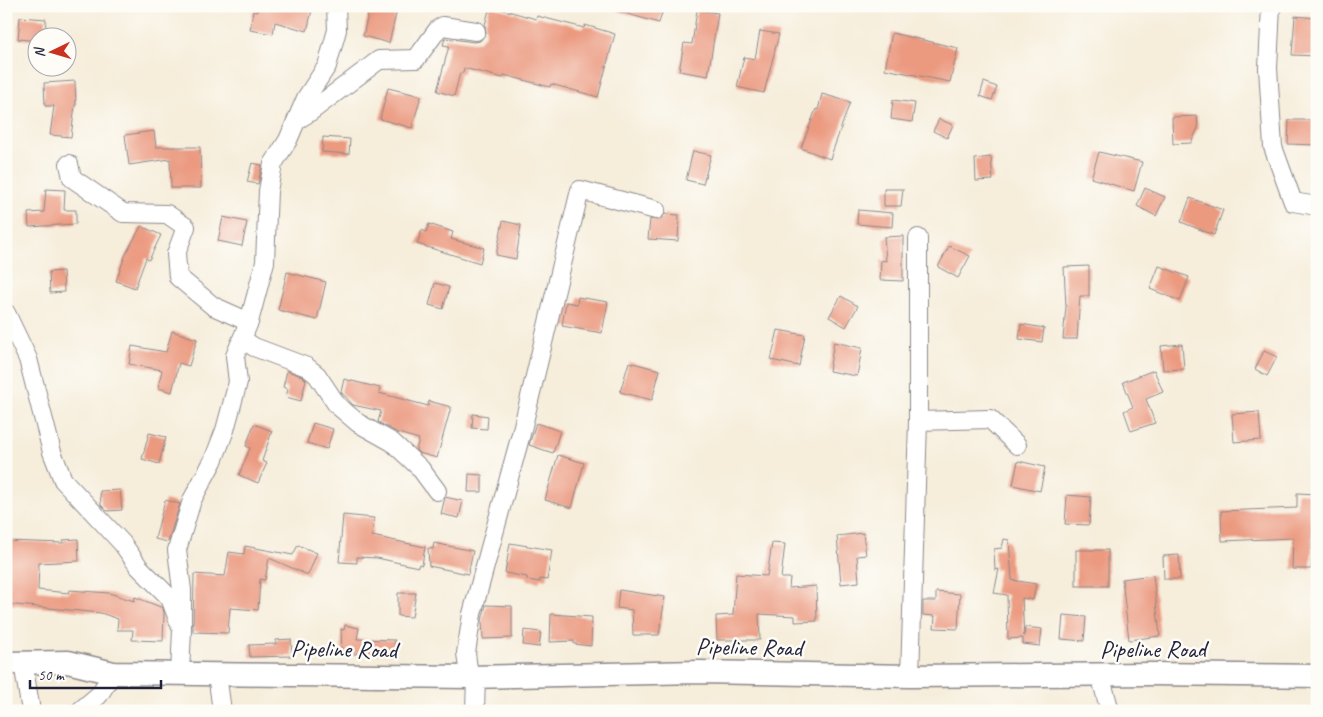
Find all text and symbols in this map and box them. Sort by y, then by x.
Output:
north arrow [28,28,78,78]
text: N [30,46,48,58]
street label: Pipeline Road [696,631,806,663]
street label: Pipeline Road [291,633,401,665]
street label: Pipeline Road [1100,634,1210,664]
scale bar [30,657,161,689]
text: 50 m [38,666,65,685]

